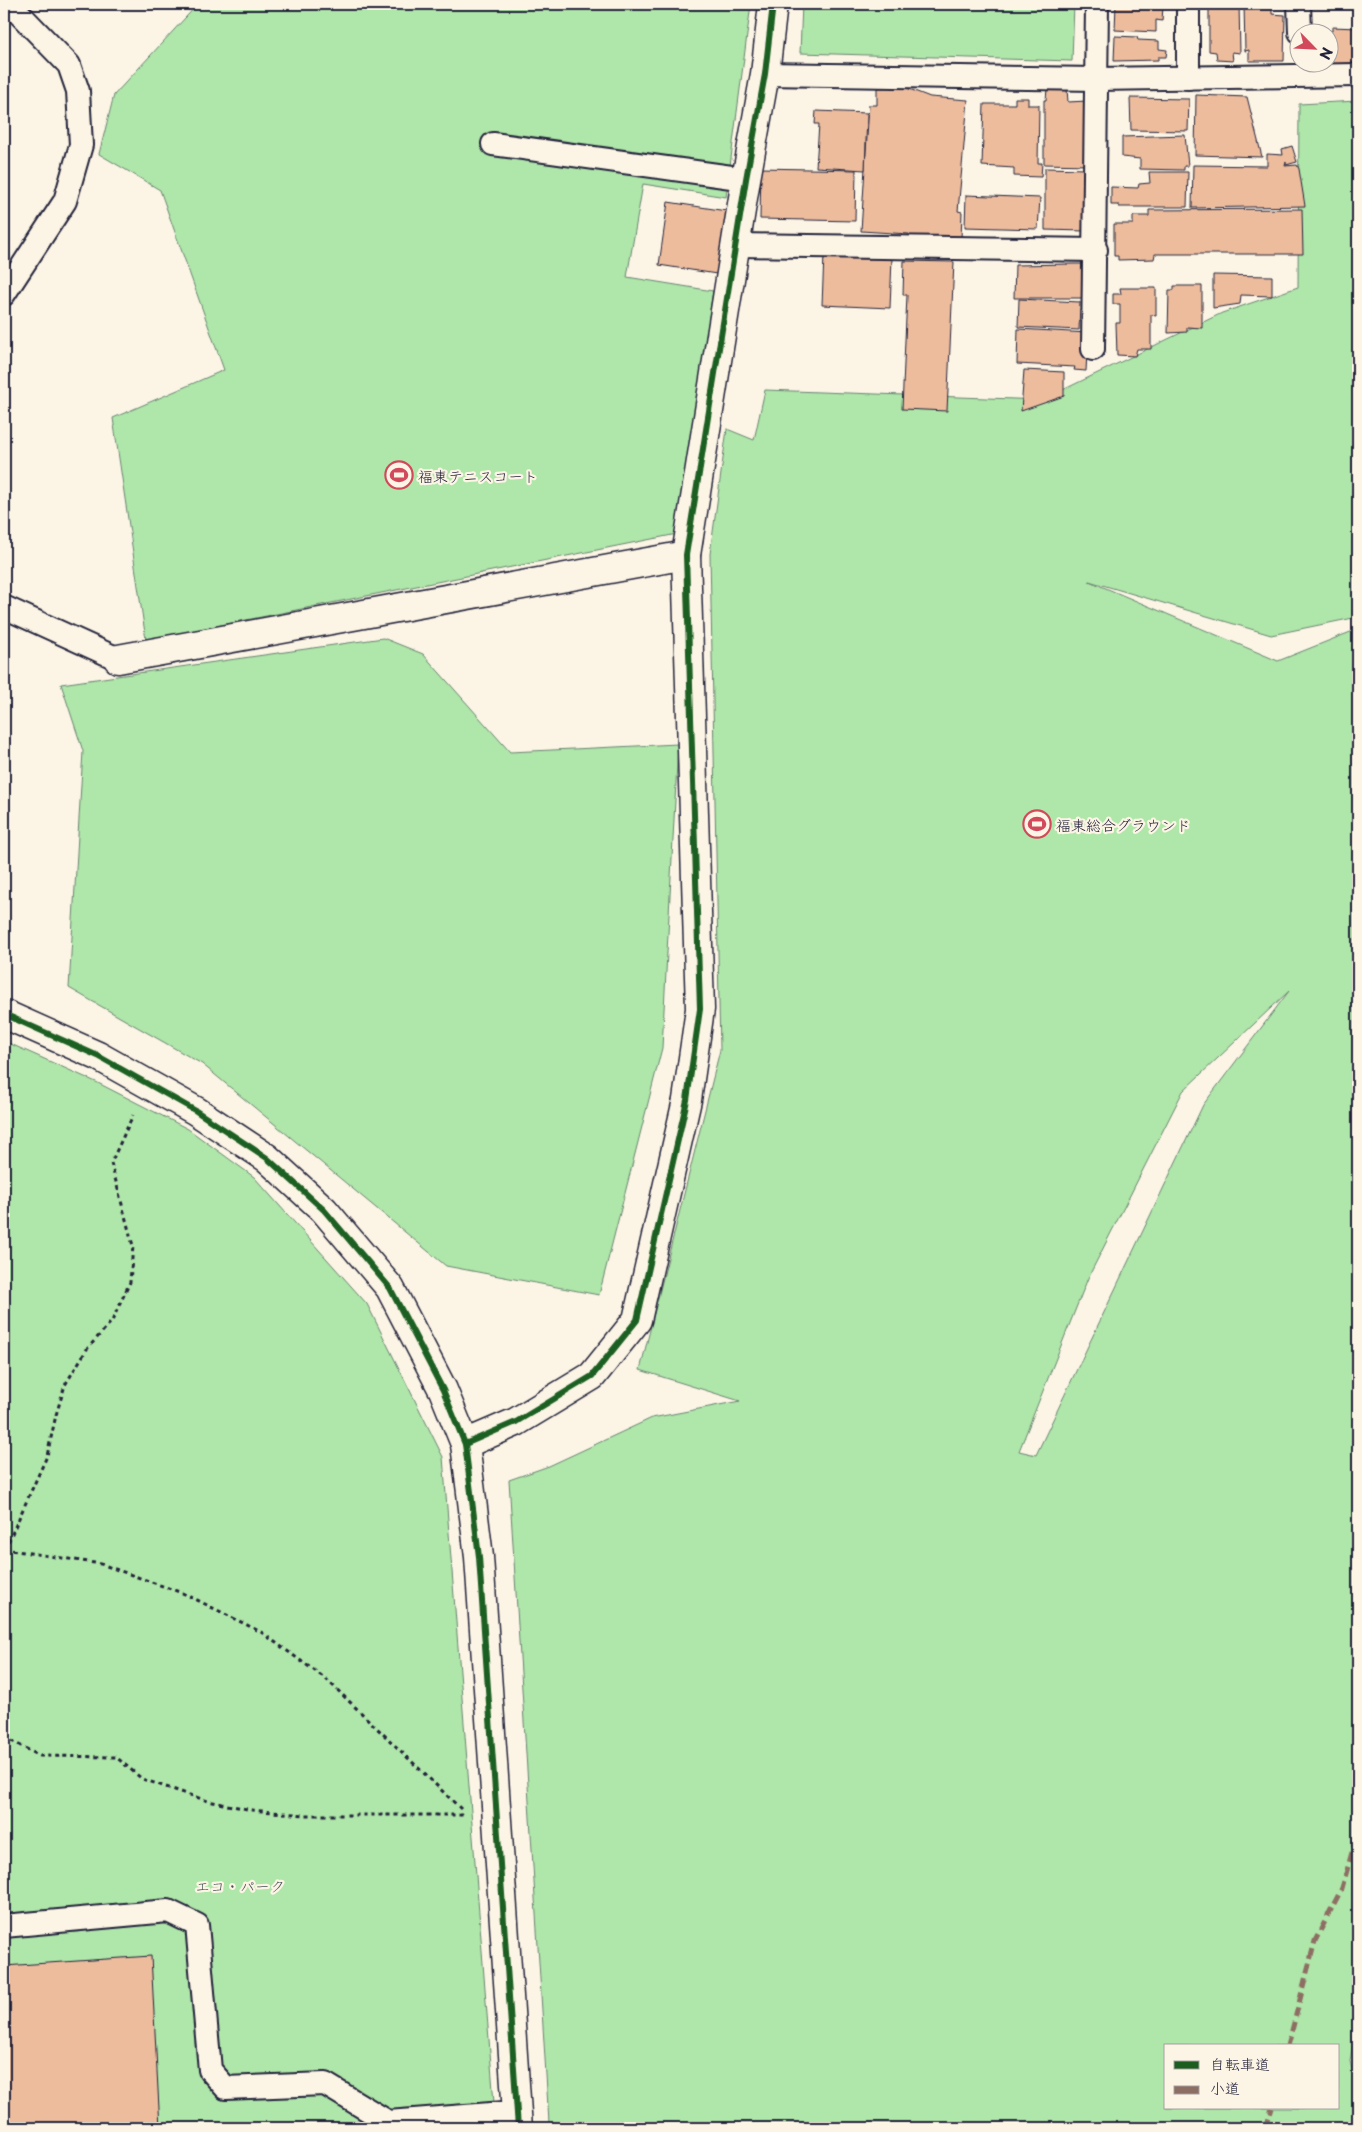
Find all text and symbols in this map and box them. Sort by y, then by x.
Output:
north arrow [1290,22,1340,72]
text: N [1314,44,1338,63]
sports icon: 福東テニスコート [384,460,414,490]
place label: 福東テニスコート [418,464,538,487]
sports icon: 福東総合グラウンド [1022,809,1052,839]
place label: 福東総合グラウンド [1056,813,1191,836]
park label: エコ・パーク [195,1874,285,1897]
legend [1164,2044,1340,2110]
text: 自転車道 [1210,2052,1270,2075]
text: 小道 [1210,2076,1240,2099]

